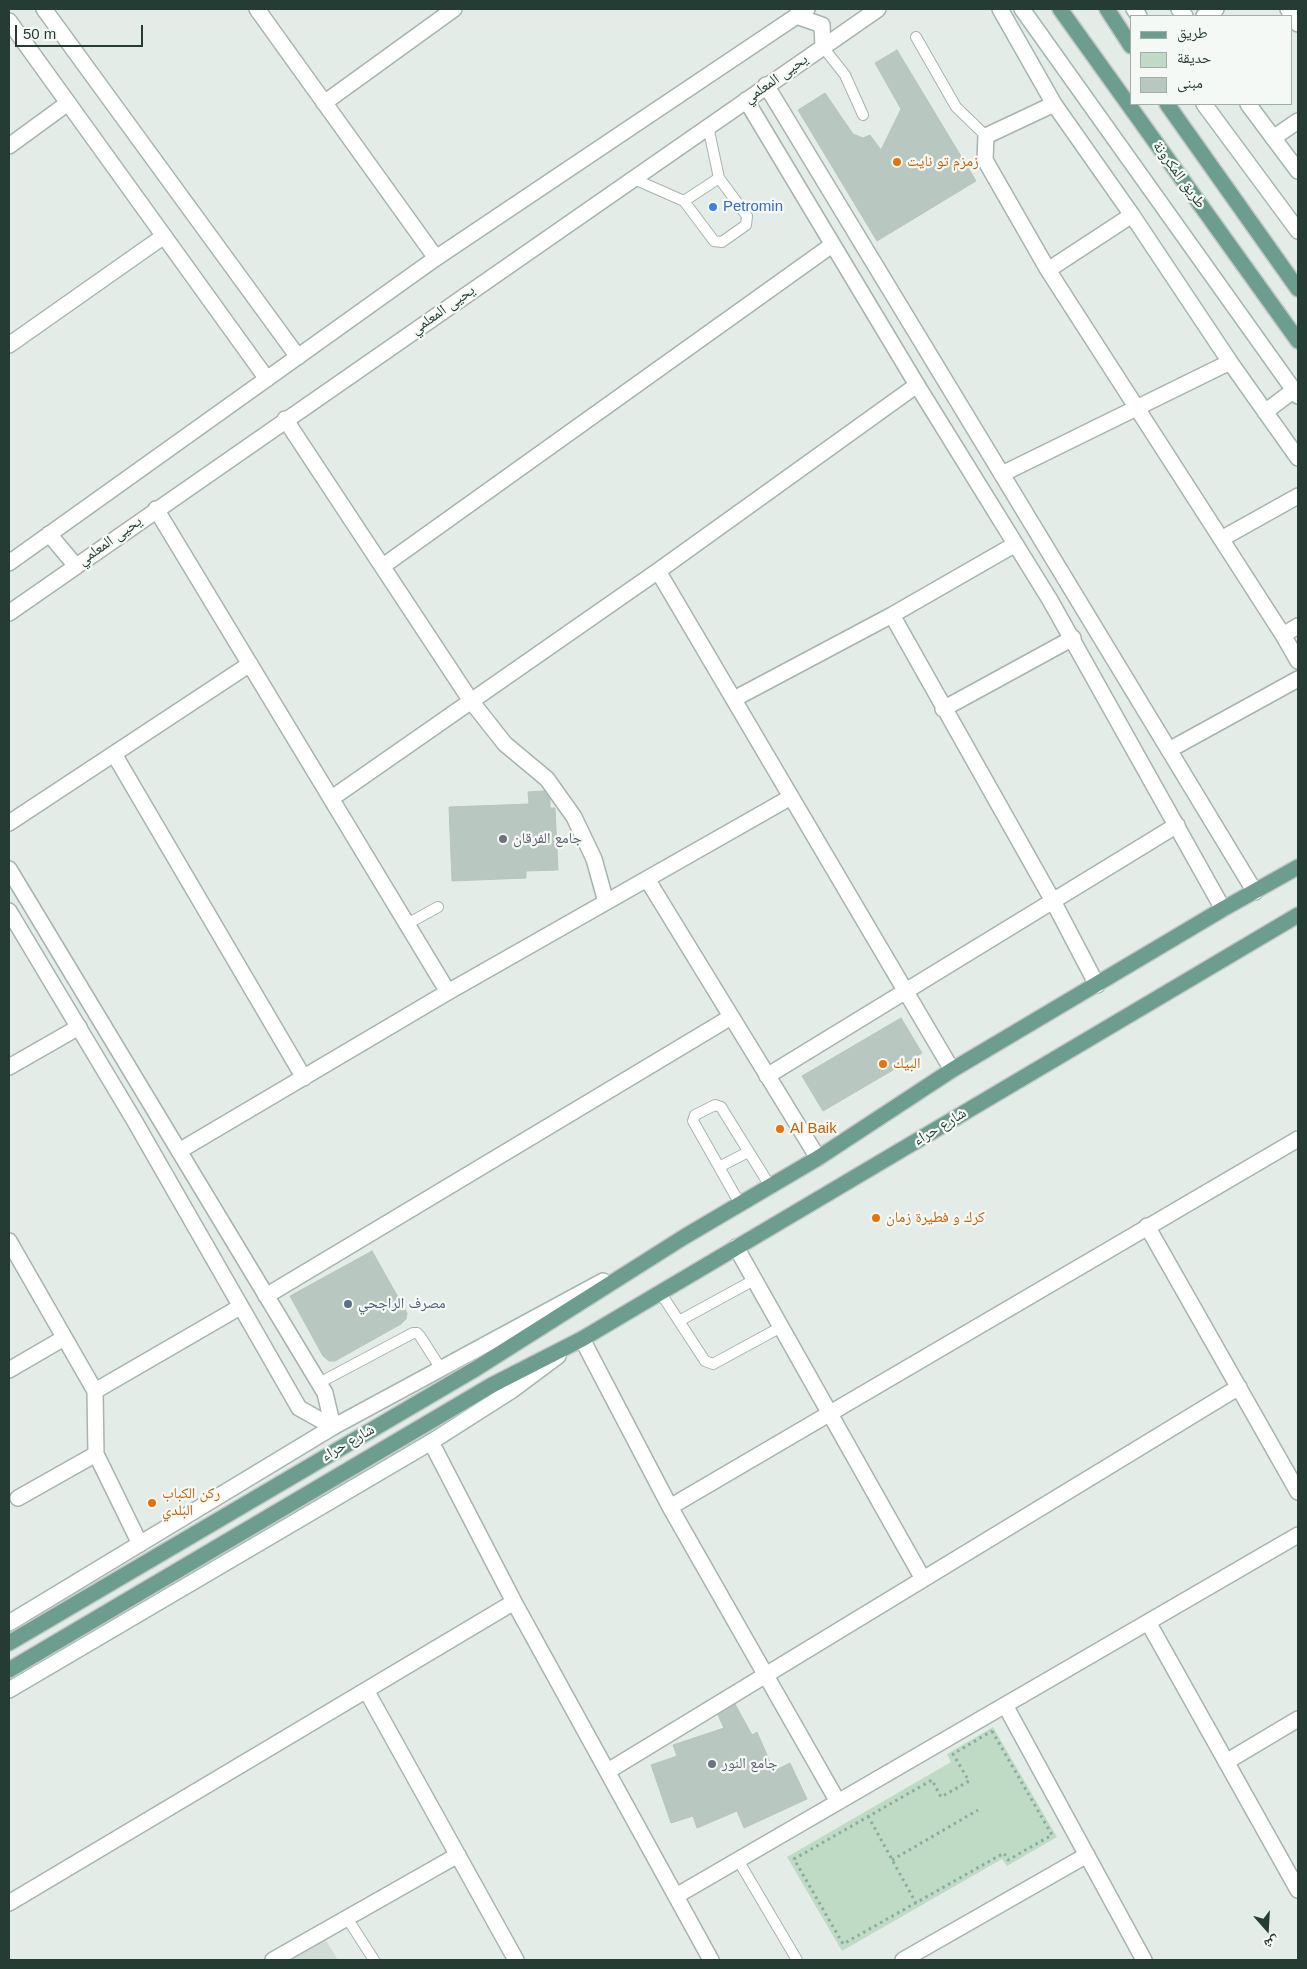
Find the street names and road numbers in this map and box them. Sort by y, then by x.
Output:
street label: يحيى المعلمي [740,50,812,108]
street label: طريق المكرونة [1149,138,1209,212]
street label: يحيى المعلمي [407,281,479,339]
street label: يحيى المعلمي [74,512,146,570]
street label: شارع حراء [910,1104,970,1150]
street label: شارع حراء [318,1421,378,1465]

